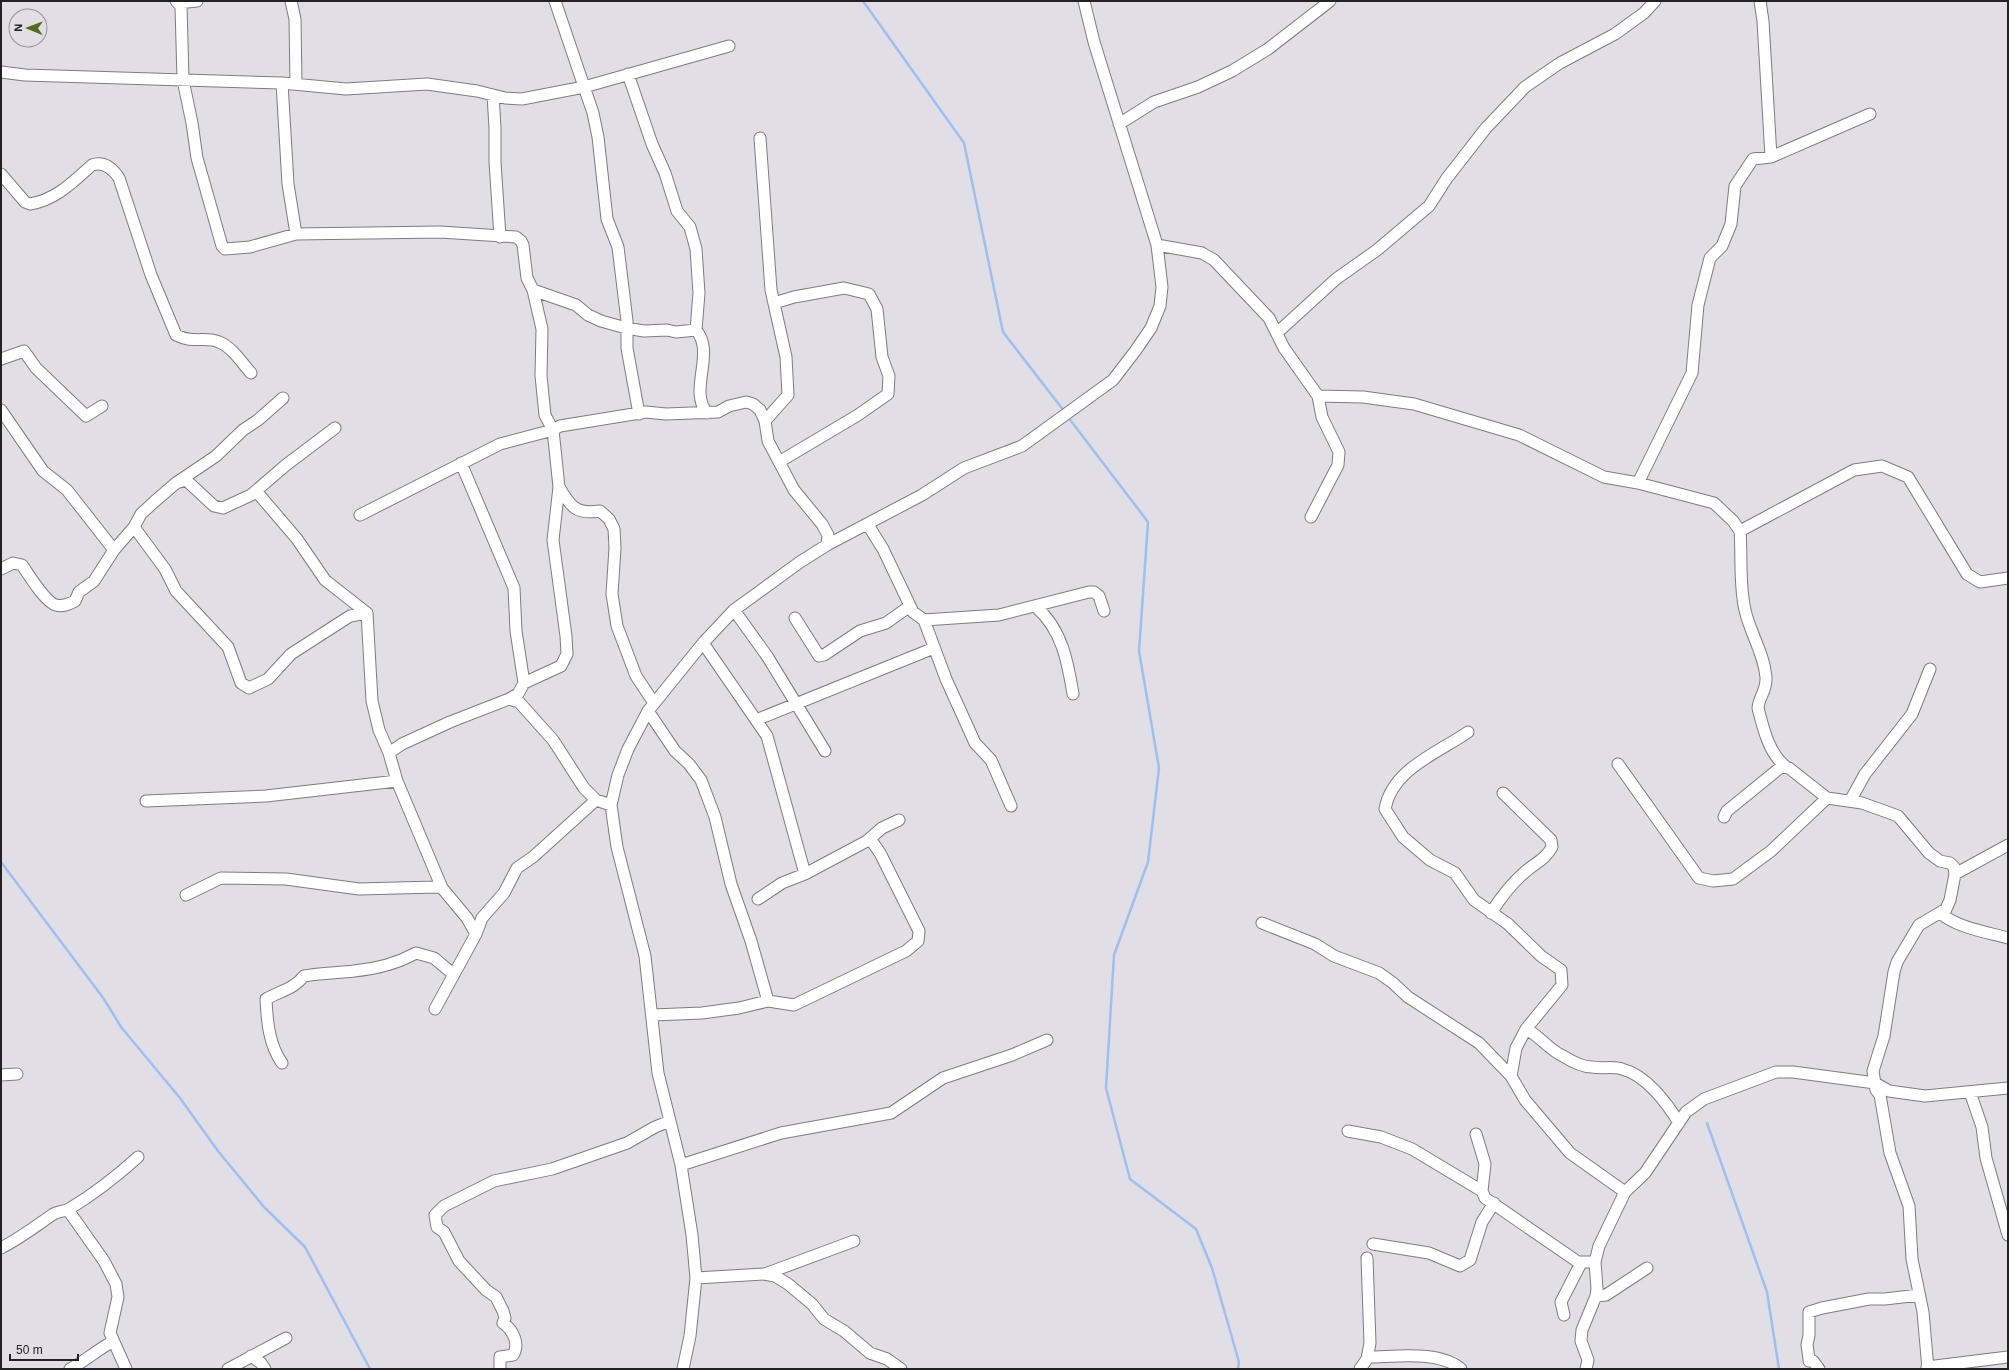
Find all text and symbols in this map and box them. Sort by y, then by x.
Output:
north arrow [8,8,48,48]
text: N [12,24,24,32]
scale bar [10,1336,78,1362]
text: 50 m [16,1343,43,1357]

